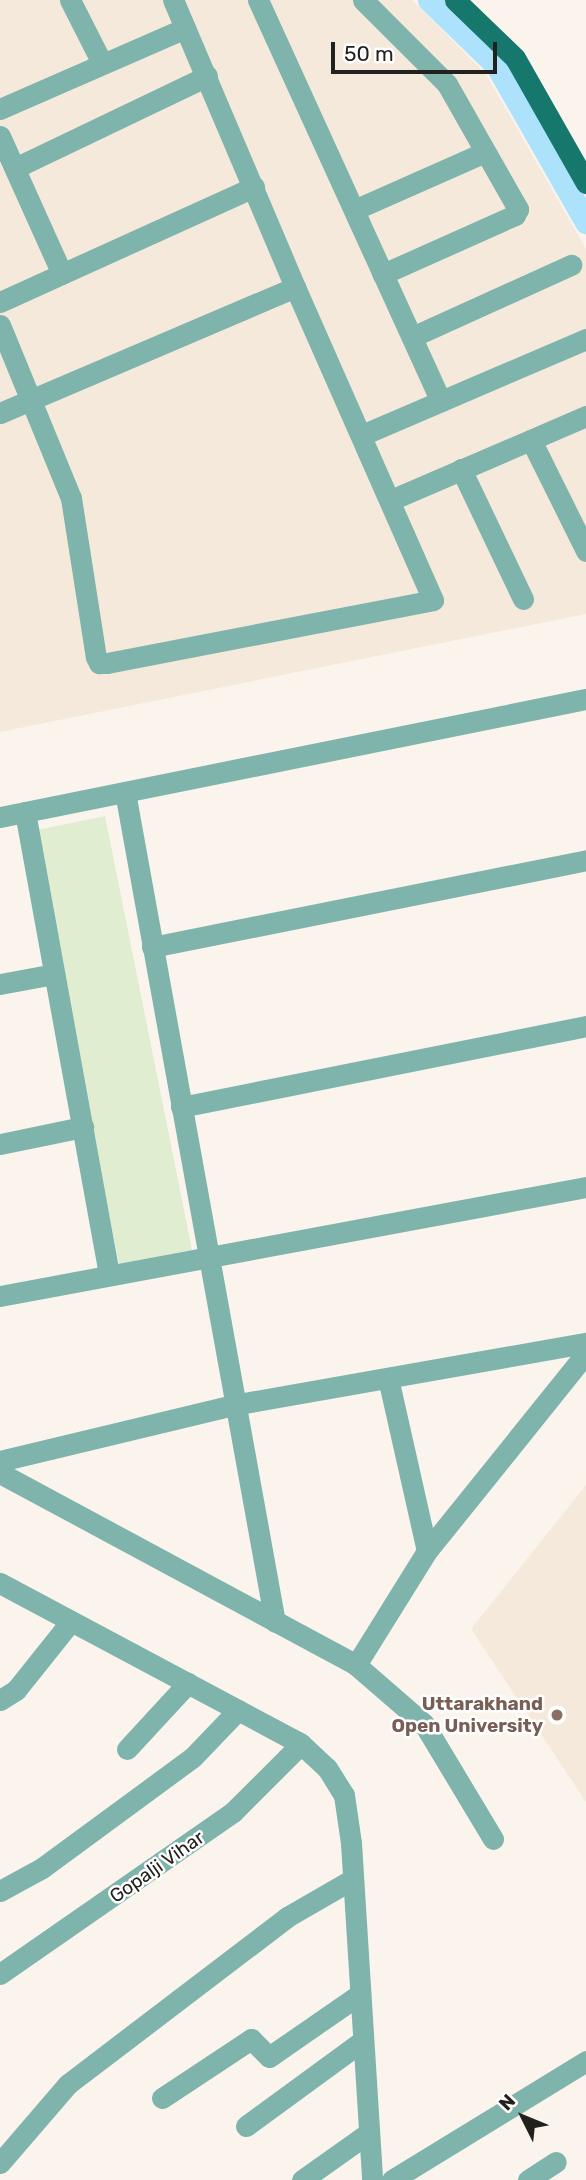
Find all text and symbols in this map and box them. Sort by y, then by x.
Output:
scale bar [334,28,500,72]
text: 50 m [344,41,394,66]
place label: Uttarakhand Open University [392,1693,543,1737]
marker: Uttarakhand Open University [549,1707,565,1723]
street label: Gopalji Vihar [105,1826,209,1908]
north arrow [488,2082,558,2152]
text: N [494,2090,520,2115]

